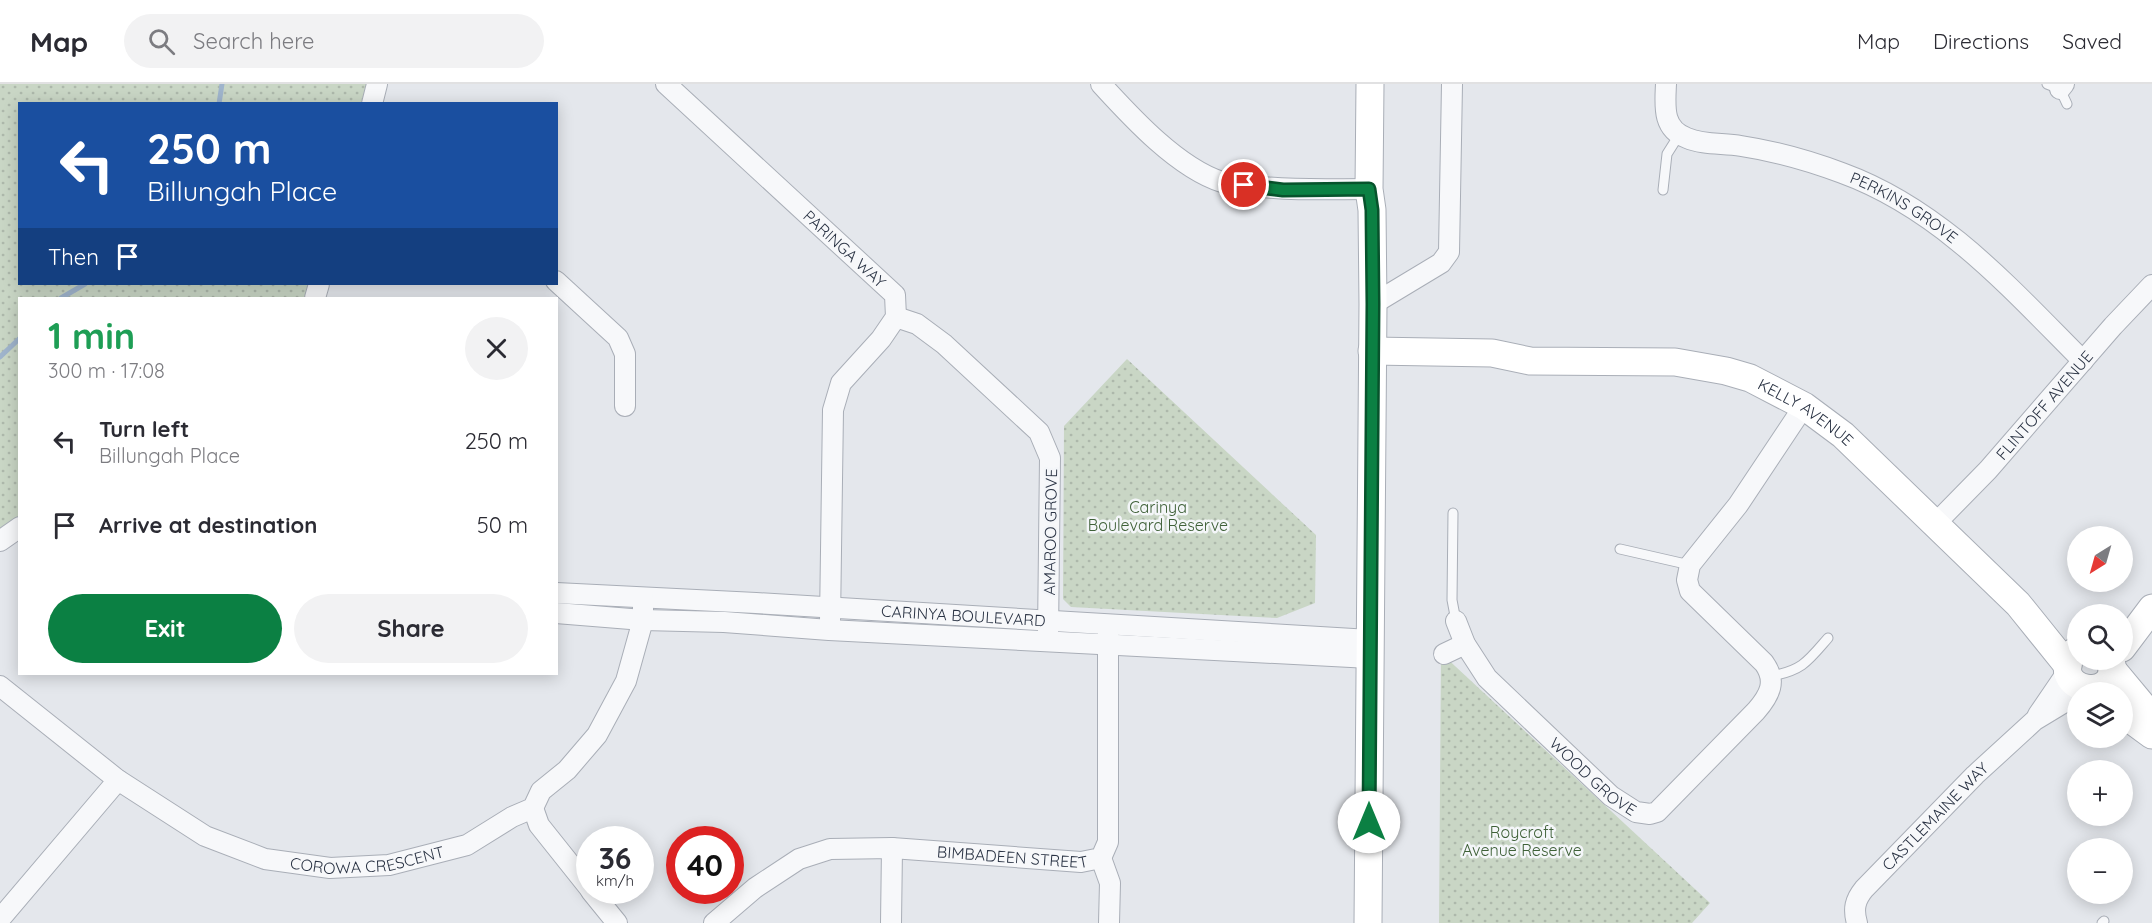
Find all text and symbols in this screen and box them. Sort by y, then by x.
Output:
search box [124,14,544,68]
text: Map [30,24,88,59]
icon: search [145,25,178,58]
text: Search here [193,27,315,55]
text: Map [1857,28,1900,54]
text: Directions [1933,28,2029,54]
text: Saved [2062,28,2122,54]
text: 250 m [147,122,271,175]
icon: left [48,126,126,204]
pin [1218,159,1269,210]
street label: PERKINS GROVE [1847,167,1962,247]
icon: arrive [1227,168,1260,201]
text: Billungah Place [147,174,337,208]
street label: PARINGA WAY [799,206,890,292]
icon: arrive [111,240,144,273]
text: Then [48,243,99,271]
text: 1 min [48,313,135,358]
button: close [465,317,528,380]
street label: FLINTOFF AVENUE [1991,347,2097,464]
text: 300 m · 17:08 [48,358,165,383]
street label: KELLY AVENUE [1755,374,1858,450]
text: Turn left [99,415,189,443]
icon: left [48,425,81,458]
text: 250 m [465,427,528,455]
text: Billungah Place [99,443,240,468]
street label: AMAROO GROVE [1039,468,1061,596]
park label: Carinya Boulevard Reserve [1088,497,1228,535]
icon: arrive [48,509,81,542]
text: Arrive at destination [99,511,317,539]
text: 50 m [477,511,528,539]
north arrow [2067,526,2133,592]
map controls [2067,526,2133,904]
button: Exit [48,594,282,663]
button: Share [294,594,528,663]
street label: CARINYA BOULEVARD [881,601,1046,630]
button: search [2067,604,2133,670]
button: layers [2067,682,2133,748]
street label: WOOD GROVE [1545,733,1640,820]
street label: CASTLEMAINE WAY [1878,758,1992,875]
button: + [2067,760,2133,826]
position arrow [1337,790,1401,854]
park label: Roycroft Avenue Reserve [1462,822,1582,860]
speed limit sign: 40 [666,826,744,904]
button: − [2067,838,2133,904]
text: 36 [599,839,631,877]
street label: COROWA CRESCENT [289,841,446,879]
street label: BIMBADEEN STREET [936,841,1090,872]
text: km/h [596,871,634,890]

